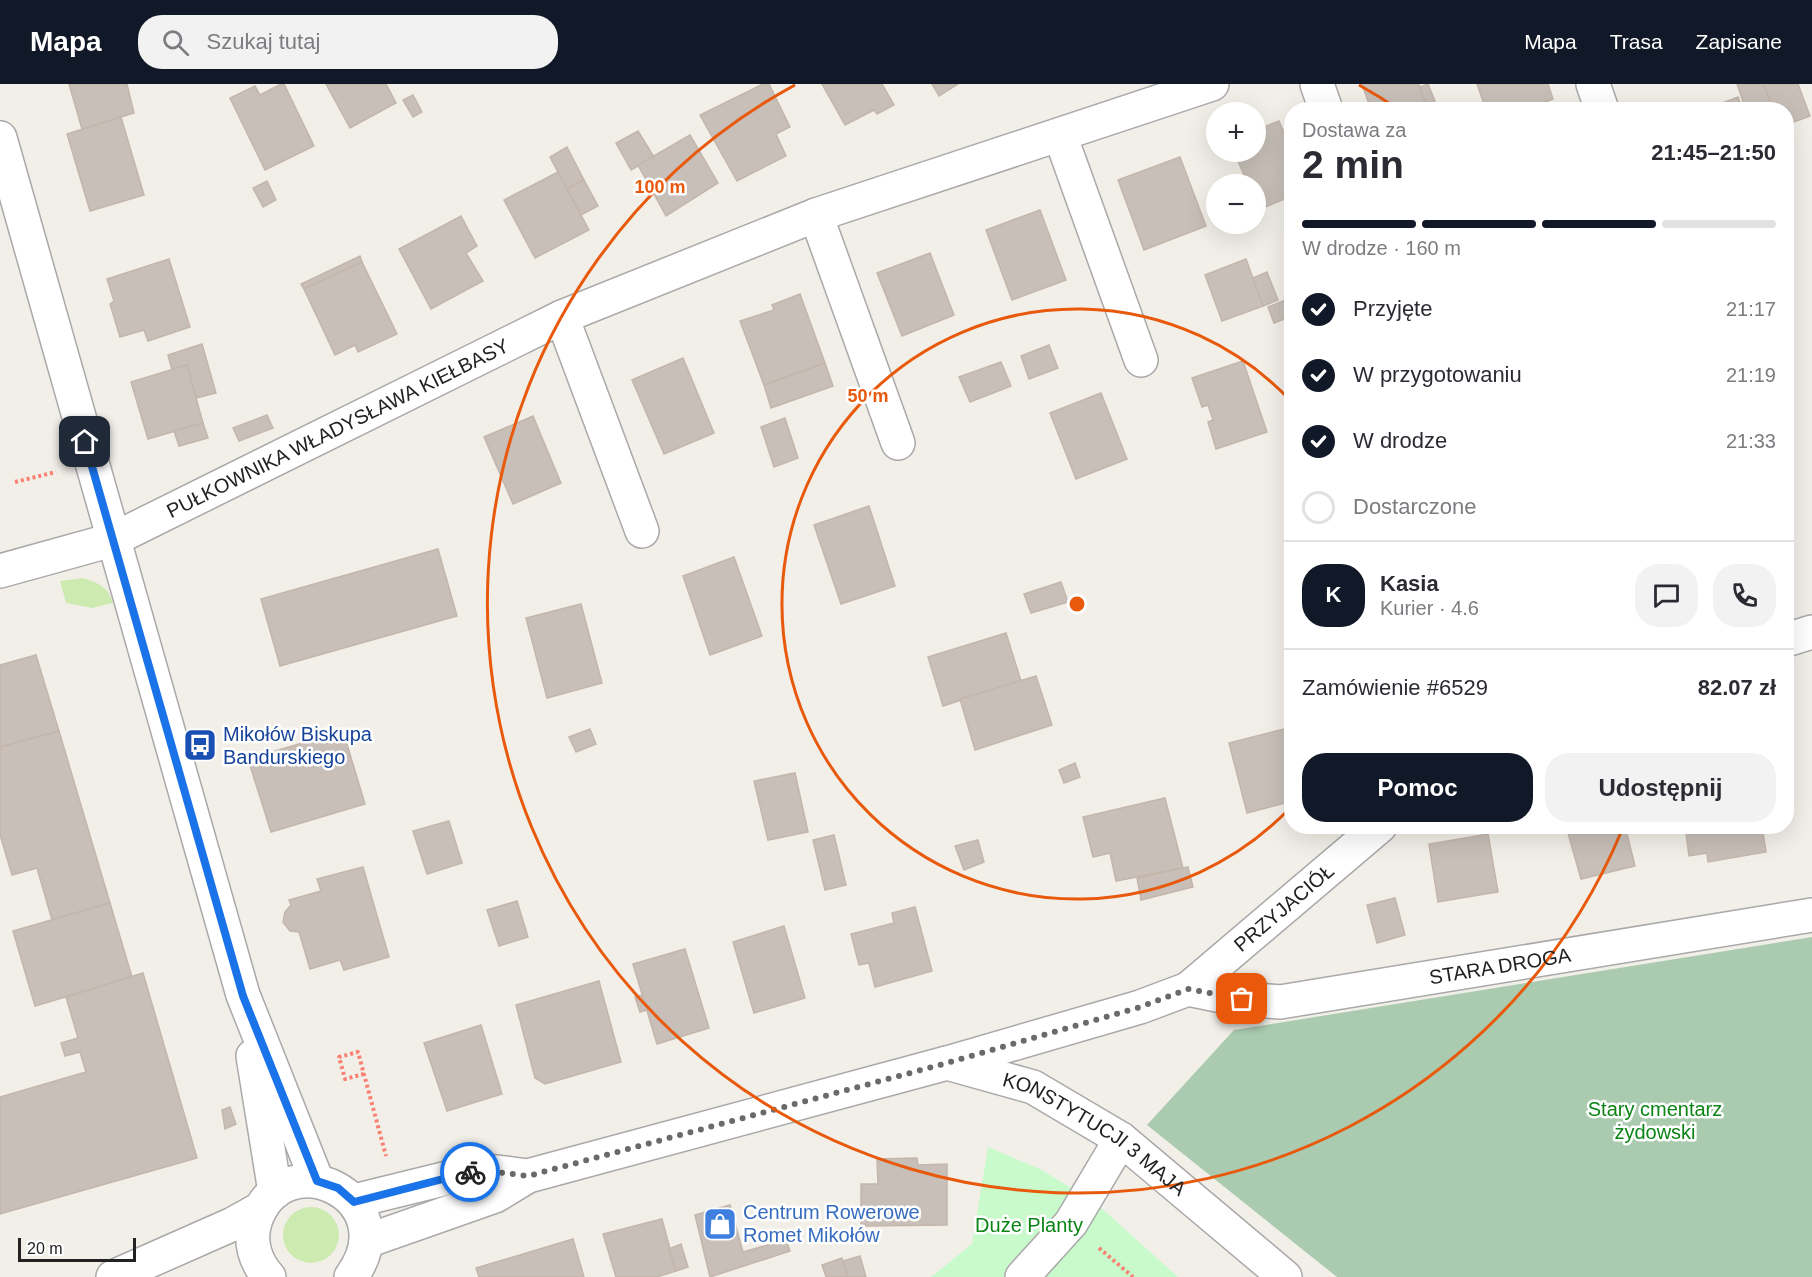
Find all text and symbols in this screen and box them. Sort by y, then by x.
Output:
search box [138,15,558,69]
text: Mapa [30,26,102,57]
icon: search [159,26,192,59]
text: Szukaj tutaj [207,29,320,54]
text: Mapa [1524,30,1577,53]
text: Trasa [1610,30,1663,53]
text: Zapisane [1696,30,1782,53]
map controls [1206,102,1266,234]
button: + [1206,102,1266,162]
text: Dostawa za [1302,119,1407,141]
text: 21:45–21:50 [1651,140,1776,165]
text: 2 min [1302,143,1404,186]
button: − [1206,174,1266,234]
text: 100 m [634,177,686,197]
text: W drodze · 160 m [1302,237,1461,259]
icon: check [1302,293,1335,326]
text: Przyjęte [1353,296,1432,321]
text: 21:17 [1726,298,1776,320]
street label: PUŁKOWNIKA WŁADYSŁAWA KIEŁBASY [163,334,512,522]
icon: check [1302,359,1335,392]
text: W przygotowaniu [1353,362,1522,387]
text: 21:19 [1726,364,1776,386]
text: 50 m [847,386,889,406]
pin [59,416,110,467]
icon: home [68,425,101,458]
icon: check [1302,425,1335,458]
text: W drodze [1353,428,1447,453]
text: 21:33 [1726,430,1776,452]
text: Dostarczone [1353,494,1477,519]
button: chat [1635,564,1698,627]
button: phone [1713,564,1776,627]
text: Kasia [1380,571,1439,596]
text: K [1326,582,1341,607]
centre of rings [1067,594,1087,614]
text: Kurier · 4.6 [1380,597,1479,619]
text: Zamówienie #6529 [1302,675,1488,700]
text: 82.07 zł [1698,675,1776,700]
place label: Mikołów Biskupa Bandurskiego [223,723,373,768]
bus stop icon: Mikołów Biskupa Bandurskiego [182,727,218,763]
button: Pomoc [1302,753,1533,822]
button: Udostępnij [1545,753,1776,822]
street label: PRZYJACIÓŁ [1230,859,1338,956]
street label: STARA DROGA [1428,944,1573,988]
pin [1216,973,1267,1024]
icon: bag [1225,982,1258,1015]
street label: KONSTYTUCJI 3 MAJA [1000,1068,1191,1200]
park label: Stary cmentarz żydowski [1588,1098,1722,1143]
courier [440,1142,500,1202]
icon: bike [454,1156,487,1189]
place label: Centrum Rowerowe Romet Mikołów [743,1201,920,1246]
shop icon: Centrum Rowerowe Romet Mikołów [702,1206,738,1242]
park label: Duże Planty [975,1214,1083,1236]
scale bar [18,1235,136,1262]
text: 20 m [27,1240,63,1257]

